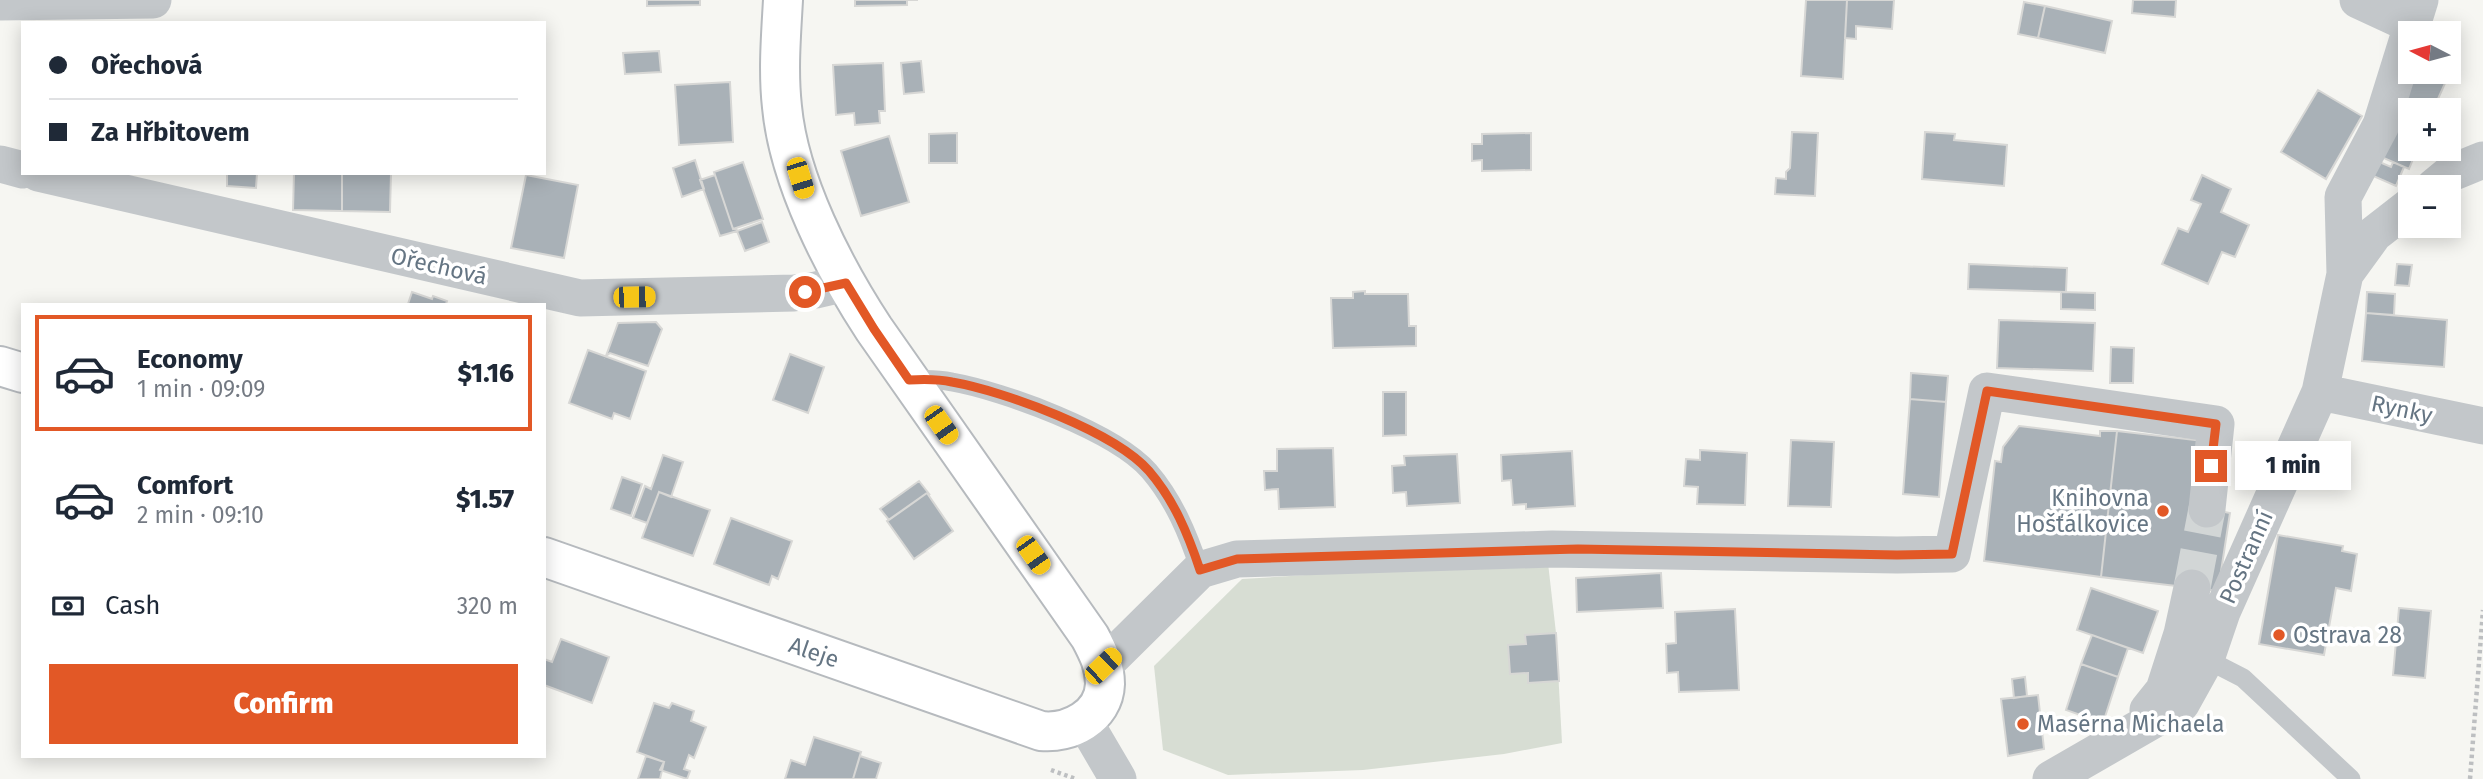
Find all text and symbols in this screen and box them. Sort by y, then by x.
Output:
north arrow [2398,21,2460,84]
map controls [2398,21,2461,238]
text: Ořechová [91,50,202,81]
button: + [2398,98,2461,161]
text: Za Hřbitovem [91,117,250,148]
car [784,155,817,201]
button: − [2398,175,2461,238]
street label: Ořechová [388,241,490,291]
route start [789,276,821,308]
car [613,286,656,308]
icon: car [53,342,116,405]
text: Economy [137,344,243,375]
text: $1.16 [457,358,514,389]
text: 1 min · 09:09 [137,375,265,403]
street label: Rynky [2369,389,2436,429]
car [921,402,962,448]
callout: 1 min [2236,442,2351,490]
route end [2195,450,2227,482]
text: 1 min [2265,451,2321,479]
icon: car [53,468,116,531]
text: Comfort [137,470,233,501]
text: $1.57 [456,484,514,515]
place label: Knihovna Hošťálkovice [2016,484,2149,538]
text: 2 min · 09:10 [137,501,264,529]
marker: Knihovna Hošťálkovice [2155,503,2171,519]
street label: Postranní [2213,506,2279,608]
car [1013,532,1054,578]
icon: cash [49,587,87,625]
text: Cash [105,590,161,621]
text: 320 m [457,592,518,620]
place label: Ostrava 28 [2293,621,2402,649]
marker: Ostrava 28 [2271,627,2287,643]
street label: Aleje [785,630,843,674]
car [1081,644,1126,688]
button: Confirm [49,664,518,744]
place label: Masérna Michaela [2037,710,2224,738]
marker: Masérna Michaela [2015,716,2031,732]

